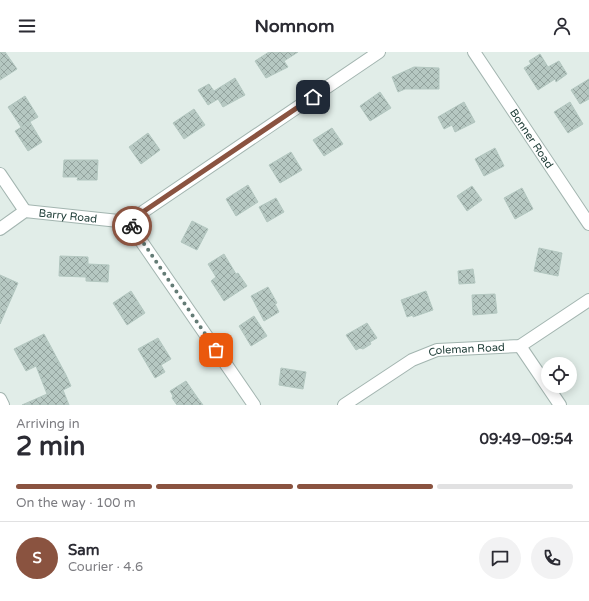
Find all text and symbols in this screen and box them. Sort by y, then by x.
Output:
icon: menu [16,15,38,37]
text: Nomnom [254,15,335,37]
icon: person [551,15,573,37]
pin [296,80,330,114]
icon: home [302,86,324,108]
street label: Bonner Road [507,106,556,171]
street label: Barry Road [38,206,98,225]
courier [112,206,152,246]
icon: bike [121,215,143,237]
pin [199,333,233,367]
icon: bag [205,339,227,361]
street label: Coleman Road [426,340,505,359]
map controls [541,357,577,393]
button: locate [541,357,577,393]
text: Arriving in [16,416,80,432]
text: 09:49–09:54 [480,430,573,448]
text: 2 min [16,431,85,462]
text: On the way · 100 m [16,495,136,511]
button: chat [479,537,521,579]
button: phone [531,537,573,579]
text: Sam [68,541,99,559]
text: S [32,549,42,567]
text: Courier · 4.6 [68,559,143,575]

